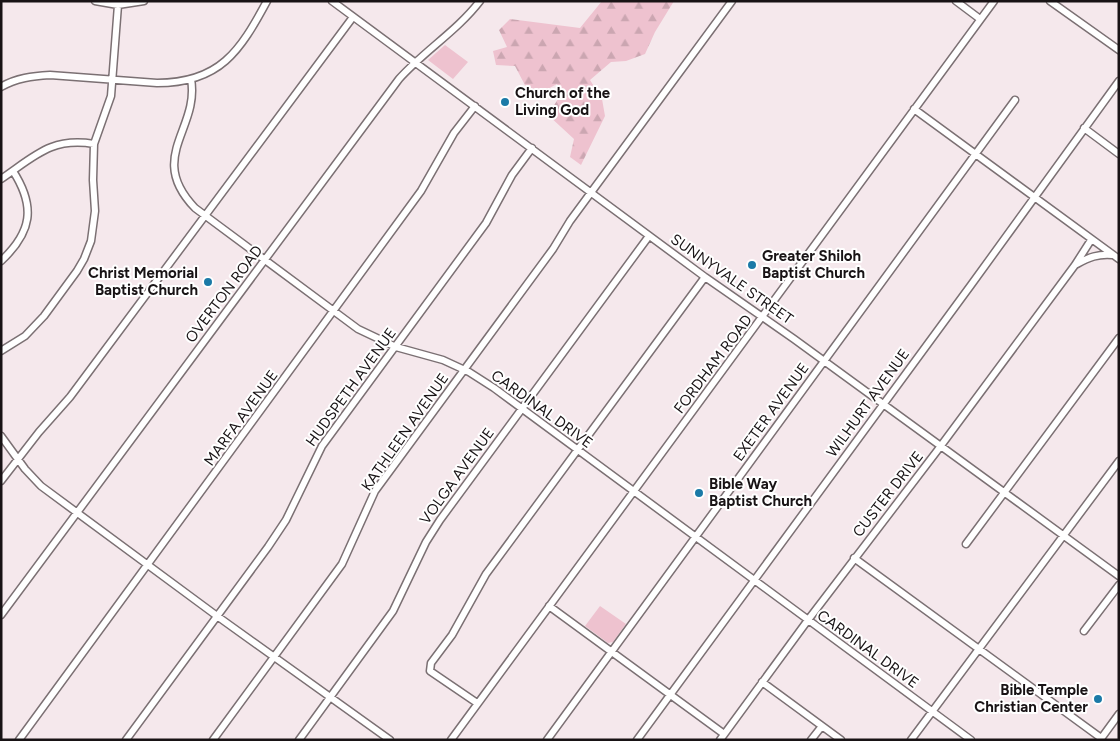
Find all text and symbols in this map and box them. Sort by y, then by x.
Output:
place label: Church of the Living God [515,84,611,119]
marker: Church of the Living God [499,96,511,108]
street label: SUNNYVALE STREET [667,230,797,328]
street label: OVERTON ROAD [182,242,266,346]
place label: Greater Shiloh Baptist Church [762,247,865,282]
marker: Greater Shiloh Baptist Church [746,259,758,271]
place label: Christ Memorial Baptist Church [88,264,198,299]
marker: Christ Memorial Baptist Church [202,276,214,288]
street label: FORDHAM ROAD [670,311,756,417]
street label: HUDSPETH AVENUE [302,324,400,450]
street label: WILHURT AVENUE [823,345,913,461]
street label: EXETER AVENUE [729,359,813,465]
street label: CARDINAL DRIVE [488,366,596,452]
street label: MARFA AVENUE [200,367,282,469]
street label: KATHLEEN AVENUE [358,370,452,494]
street label: VOLGA AVENUE [416,424,498,528]
street label: CUSTER DRIVE [849,448,927,540]
place label: Bible Way Baptist Church [709,475,812,510]
marker: Bible Way Baptist Church [693,487,705,499]
street label: CARDINAL DRIVE [814,606,922,692]
place label: Bible Temple Christian Center [974,681,1089,716]
marker: Bible Temple Christian Center [1092,693,1104,705]

